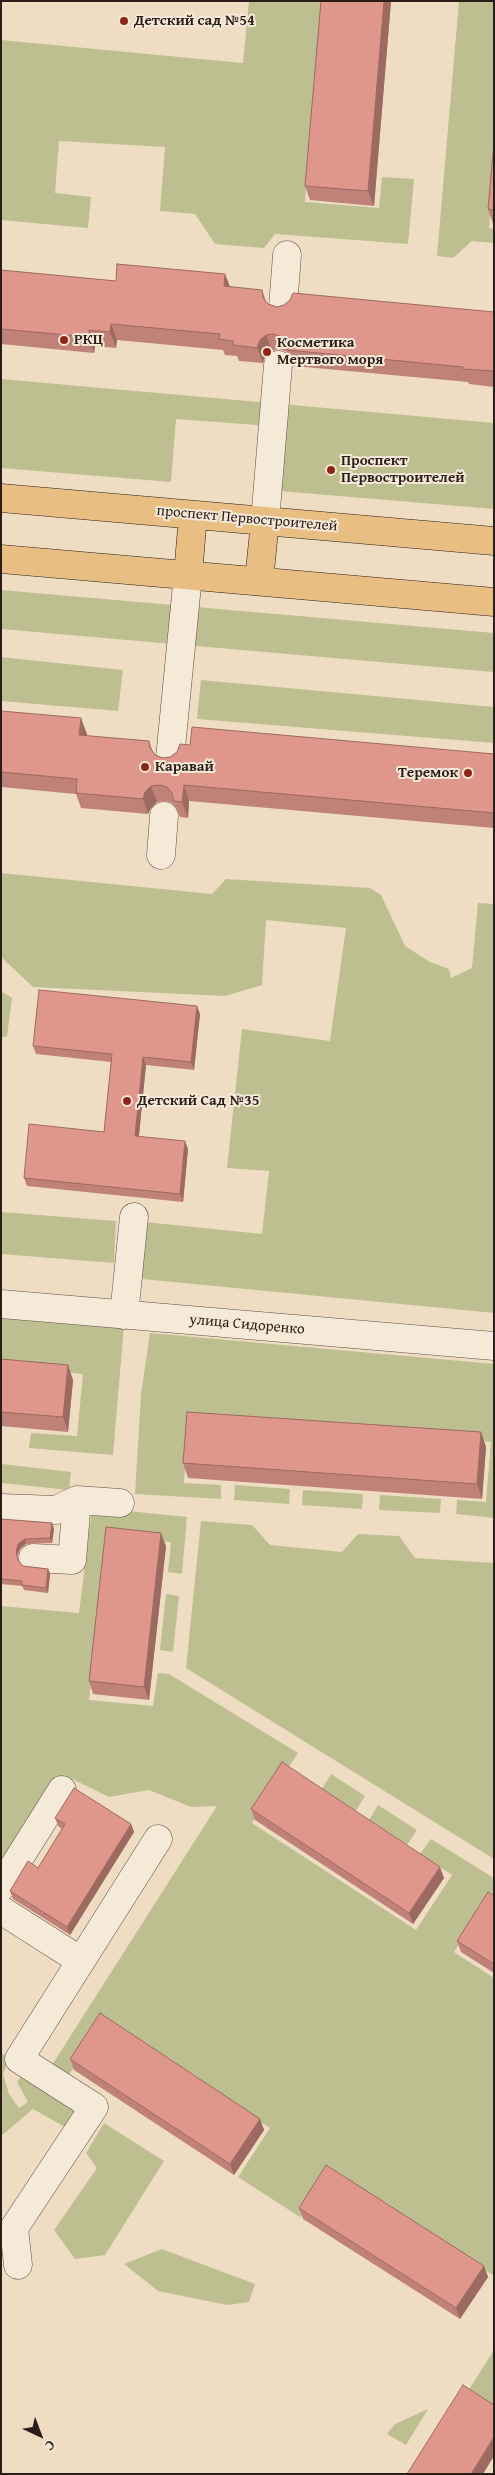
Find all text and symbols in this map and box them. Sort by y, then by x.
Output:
place label: Детский сад №54 [134,12,255,30]
marker: Детский сад №54 [118,15,130,27]
place label: РКЦ [74,331,103,349]
marker: РКЦ [58,334,70,346]
place label: Косметика Мертвого моря [277,334,383,369]
marker: Косметика Мертвого моря [261,346,273,358]
place label: Проспект Первостроителей [341,452,465,487]
marker: Проспект Первостроителей [325,464,337,476]
street label: проспект Первостроителей [156,502,338,536]
place label: Каравай [155,758,214,776]
marker: Каравай [139,761,151,773]
place label: Теремок [398,764,458,782]
marker: Теремок [462,767,474,779]
place label: Детский Сад №35 [137,1092,259,1110]
marker: Детский Сад №35 [121,1095,133,1107]
street label: улица Сидоренко [188,1311,306,1339]
north arrow [15,2410,65,2460]
text: С [41,2436,60,2456]

